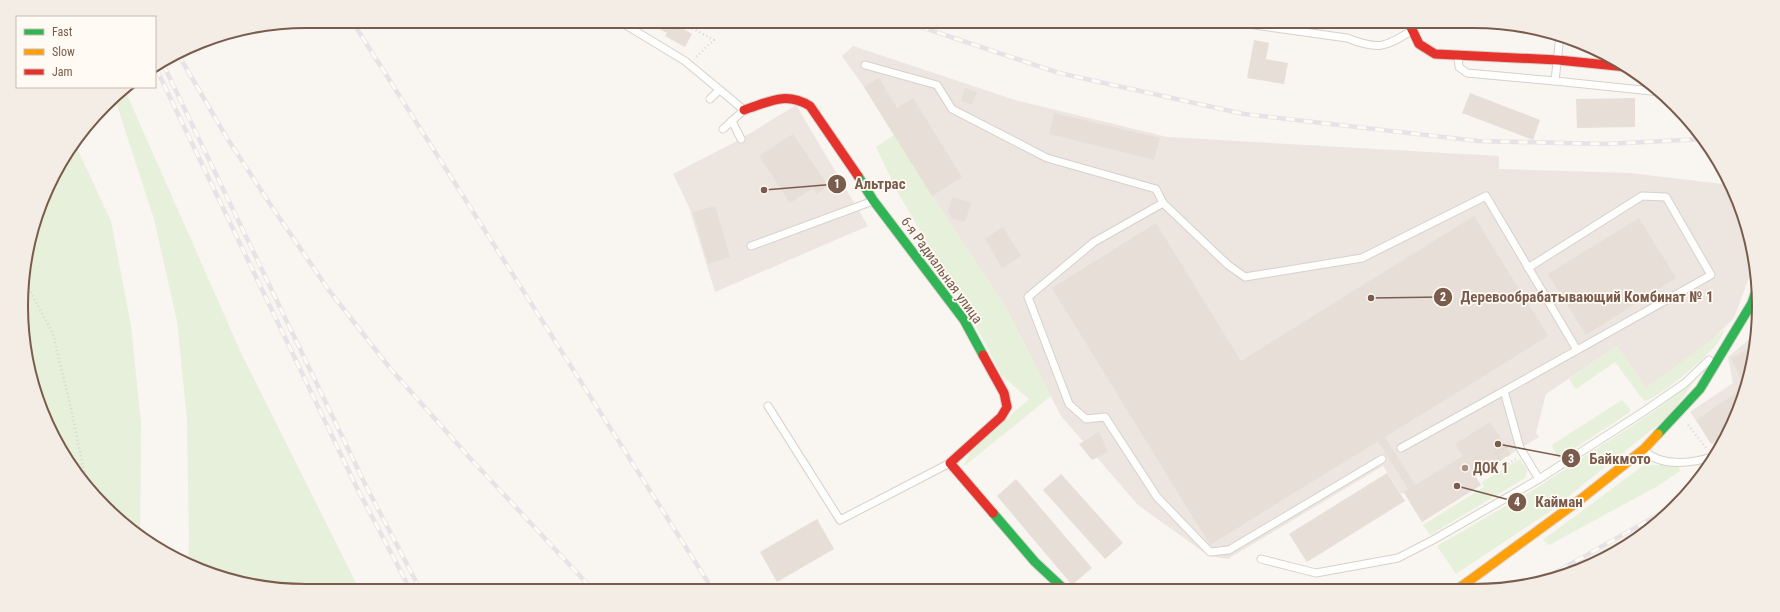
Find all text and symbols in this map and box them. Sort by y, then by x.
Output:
legend [16,16,156,88]
text: Fast [52,25,73,39]
text: Slow [52,45,75,59]
text: Jam [52,65,73,79]
callout: Альтрас [827,170,914,197]
text: Альтрас [854,175,906,193]
text: 1 [834,177,840,191]
street label: 6-я Радиальная улица [898,214,986,326]
callout: Деревообрабатывающий Комбинат № 1 [1433,284,1722,311]
text: Деревообрабатывающий Комбинат № 1 [1460,288,1714,306]
text: 2 [1440,290,1446,304]
callout: Байкмото [1561,445,1659,472]
text: Байкмото [1589,450,1651,468]
text: 3 [1568,452,1574,466]
place label: ДОК 1 [1473,460,1509,476]
marker: ДОК 1 [1460,463,1470,473]
callout: Кайман [1507,488,1591,515]
text: Кайман [1535,493,1583,511]
text: 4 [1514,495,1520,509]

